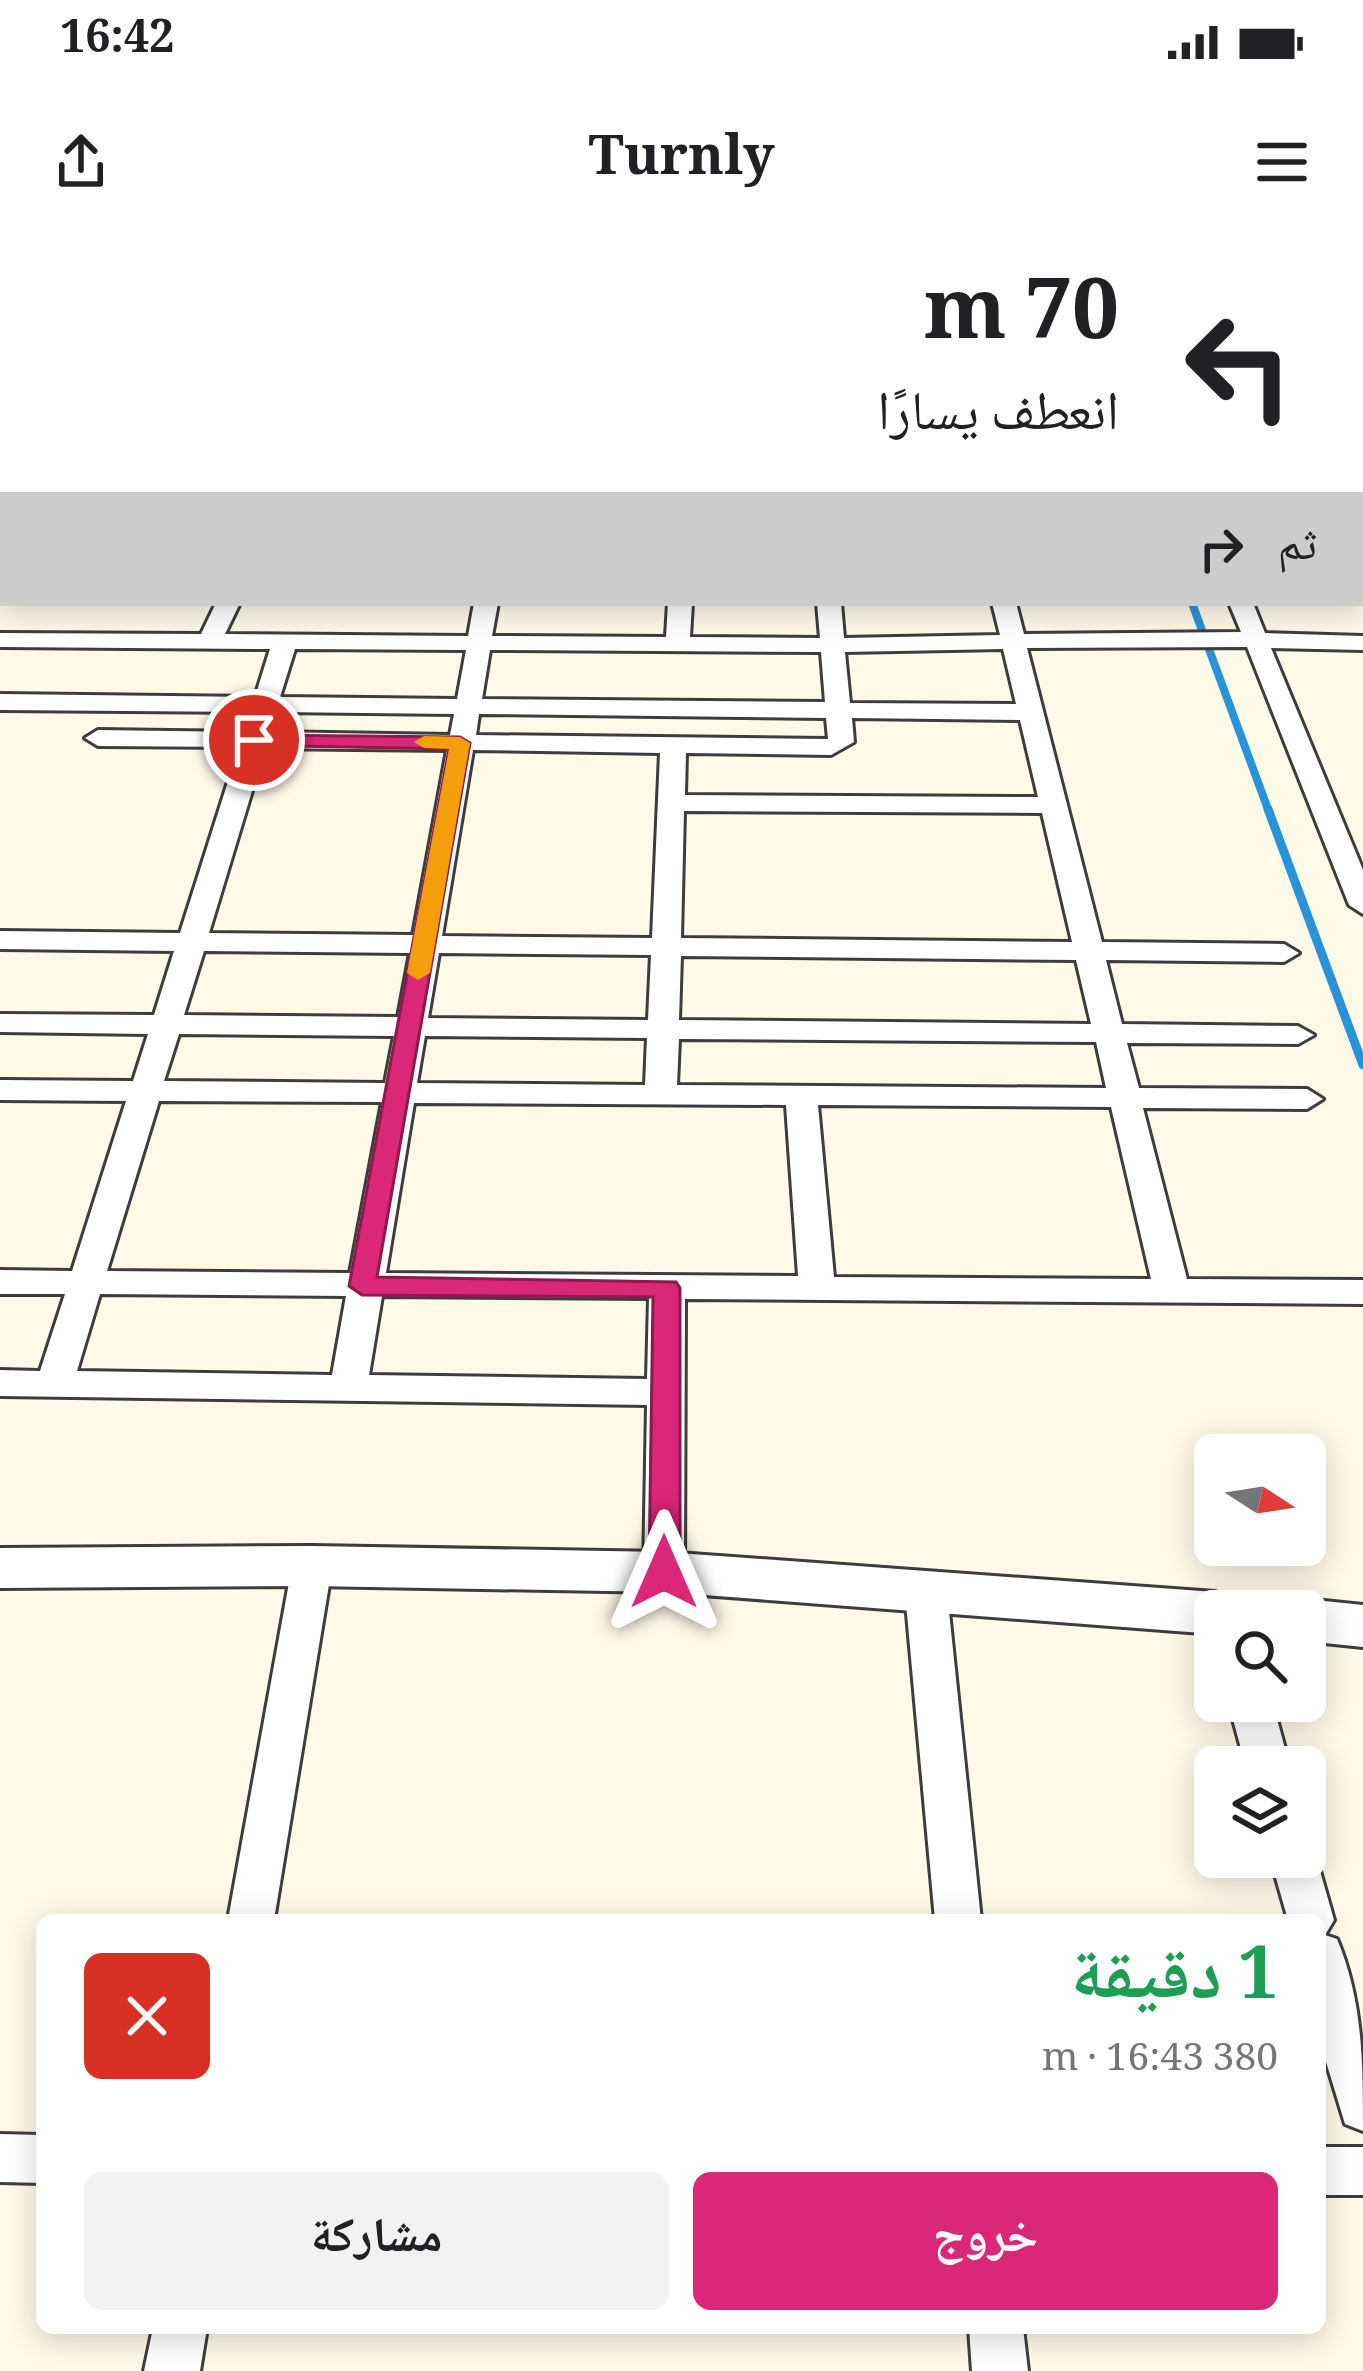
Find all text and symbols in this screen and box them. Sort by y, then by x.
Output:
text: 16:42 [60,4,174,81]
text: Turnly [589,116,774,208]
icon: share [48,129,114,195]
icon: menu [1249,129,1315,195]
text: 70 m [924,248,1119,391]
icon: left [1161,288,1317,444]
text: انعطف يسارًا [877,371,1119,463]
text: ثم [1278,511,1317,588]
icon: right [1188,516,1254,582]
pin [203,689,305,791]
icon: arrive [221,707,287,773]
north arrow [1194,1434,1326,1566]
map controls [1194,1434,1326,1878]
position arrow [601,1509,727,1635]
button: search [1194,1590,1326,1722]
button: layers [1194,1746,1326,1878]
text: 1 دقيقة [1071,1921,1278,2044]
button: close [84,1953,210,2079]
text: 380 m · 16:43 [1042,2028,1278,2095]
button: مشاركة [84,2172,669,2310]
button: خروج [693,2172,1278,2310]

